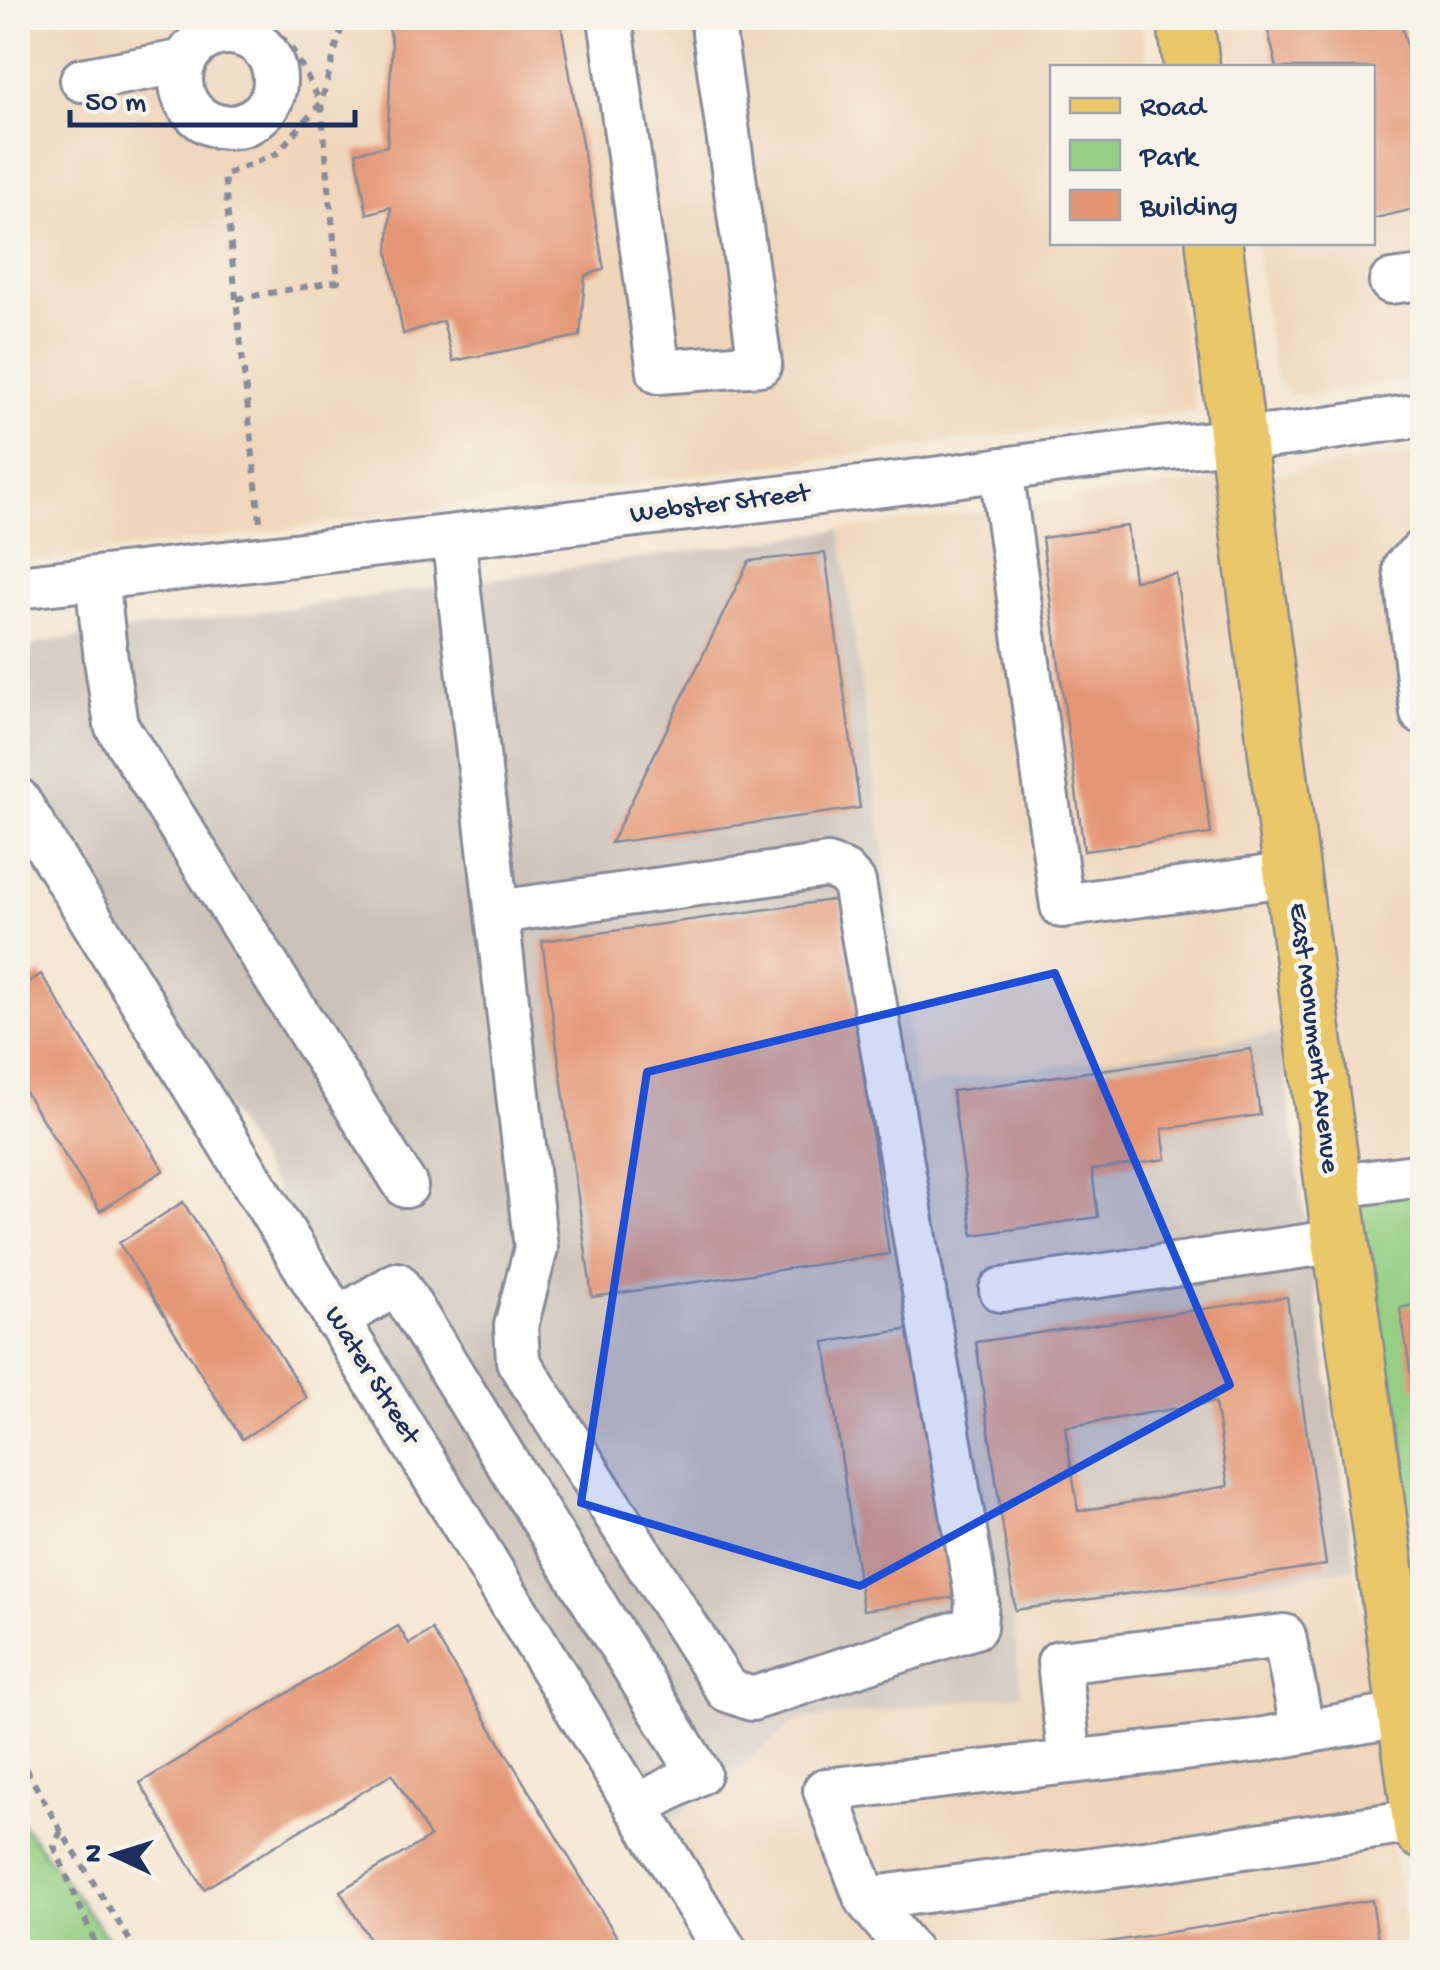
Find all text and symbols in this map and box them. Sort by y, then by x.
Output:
scale bar [70,65,355,127]
legend [1050,65,1375,245]
text: 50 m [85,87,146,122]
text: Road [1140,92,1208,127]
text: Park [1139,142,1200,177]
text: Building [1139,192,1238,227]
street label: Webster Street [628,477,814,532]
street label: East Monument Avenue [1280,901,1346,1175]
street label: Water Street [316,1301,428,1453]
north arrow [65,1805,165,1905]
text: N [77,1843,112,1864]

